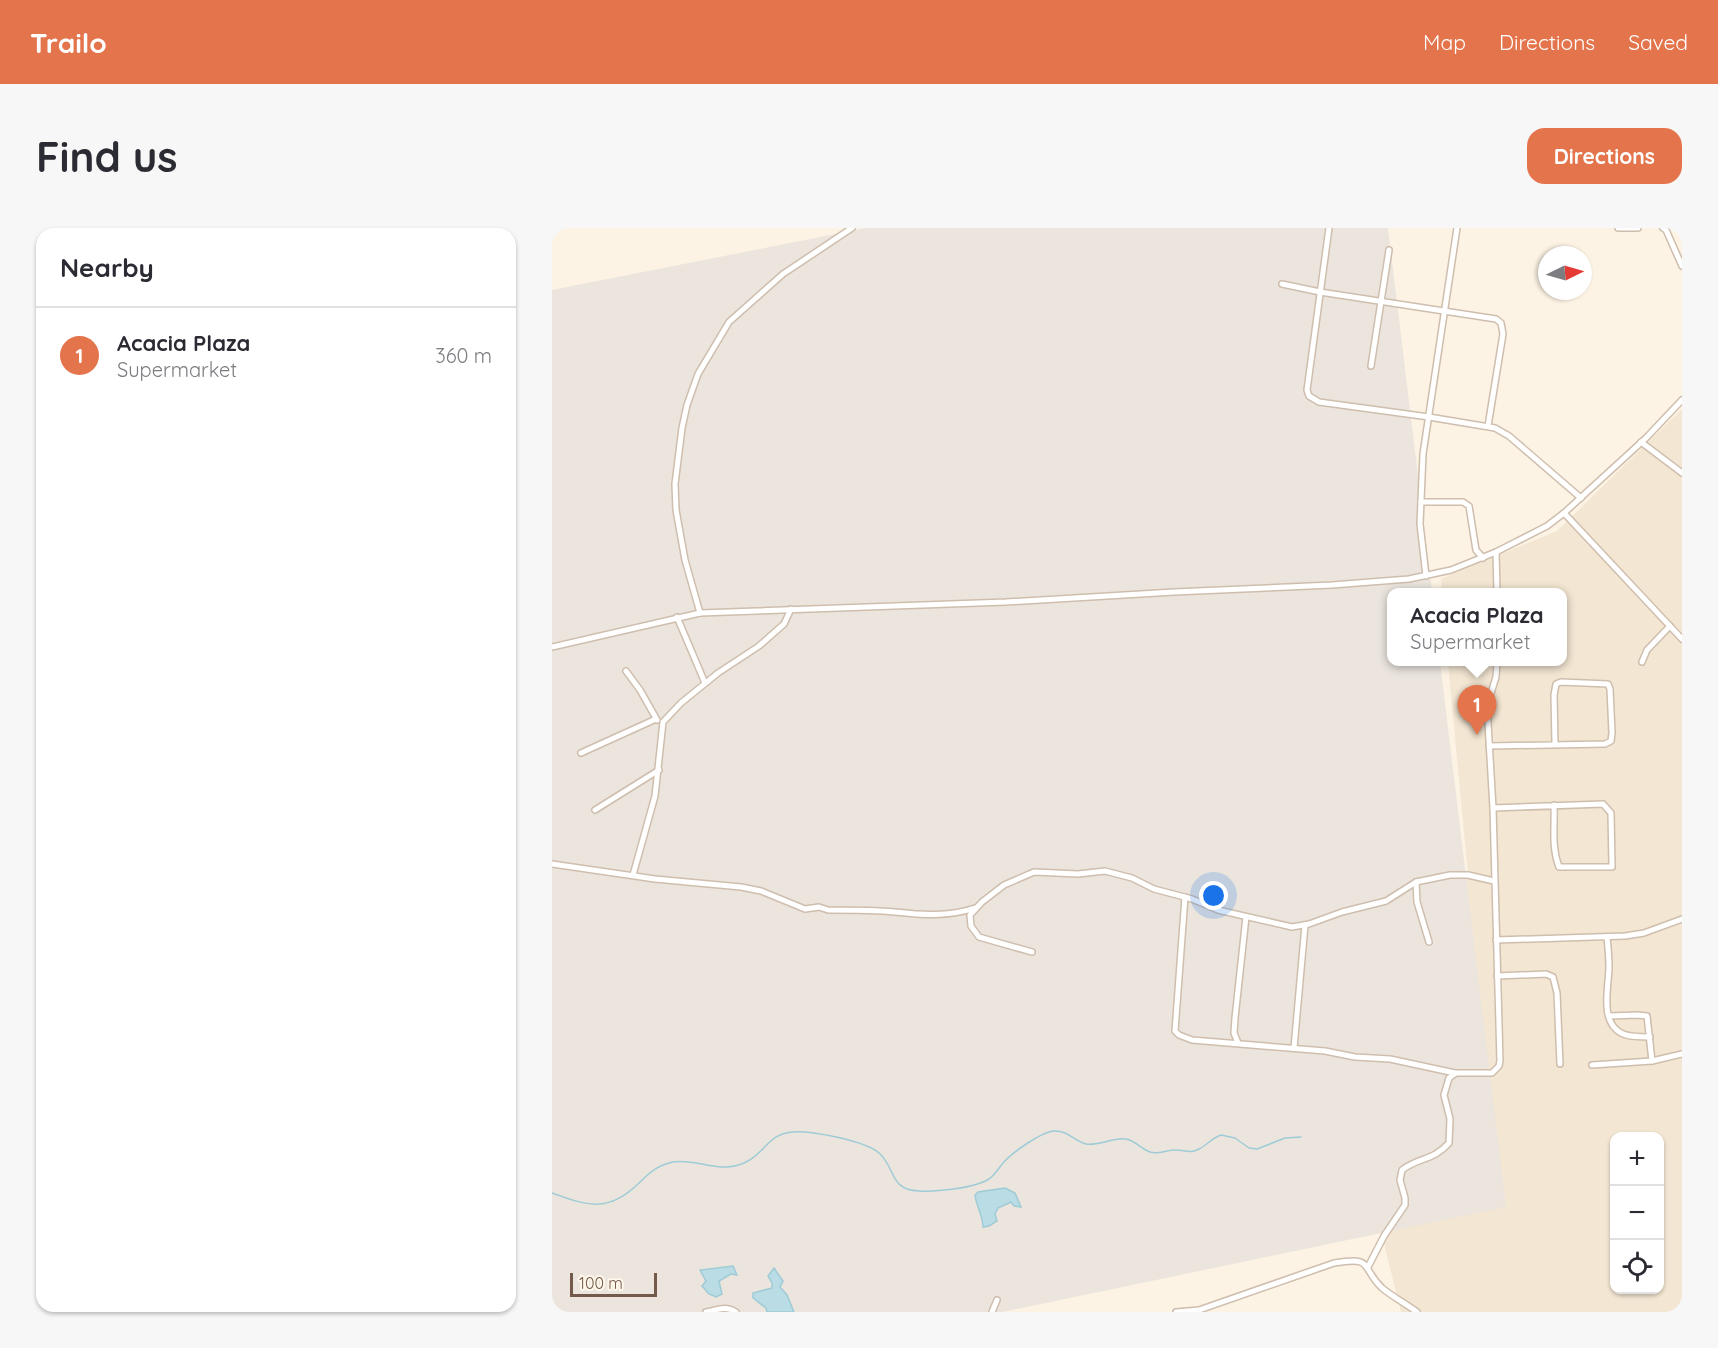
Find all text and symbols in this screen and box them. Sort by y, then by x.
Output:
text: Trailo [30,25,107,60]
text: Map [1423,29,1466,55]
text: Directions [1499,29,1595,55]
text: Saved [1628,29,1688,55]
button: Directions [1527,128,1682,184]
text: Find us [36,130,178,183]
north arrow [1538,246,1592,300]
text: Nearby [60,251,154,284]
text: Acacia Plaza [117,329,250,357]
text: 1 [76,343,83,368]
text: 360 m [435,343,492,368]
text: Supermarket [117,357,237,382]
popup [1387,588,1567,666]
text: Acacia Plaza [1410,601,1544,629]
text: Supermarket [1410,629,1530,654]
pin: 1 [1458,686,1496,735]
your location [1199,881,1228,910]
map controls [1610,1132,1664,1294]
button: + [1610,1132,1664,1186]
button: − [1610,1186,1664,1240]
button: locate [1610,1240,1664,1294]
scale bar [570,1270,657,1298]
text: 100 m [579,1273,623,1293]

